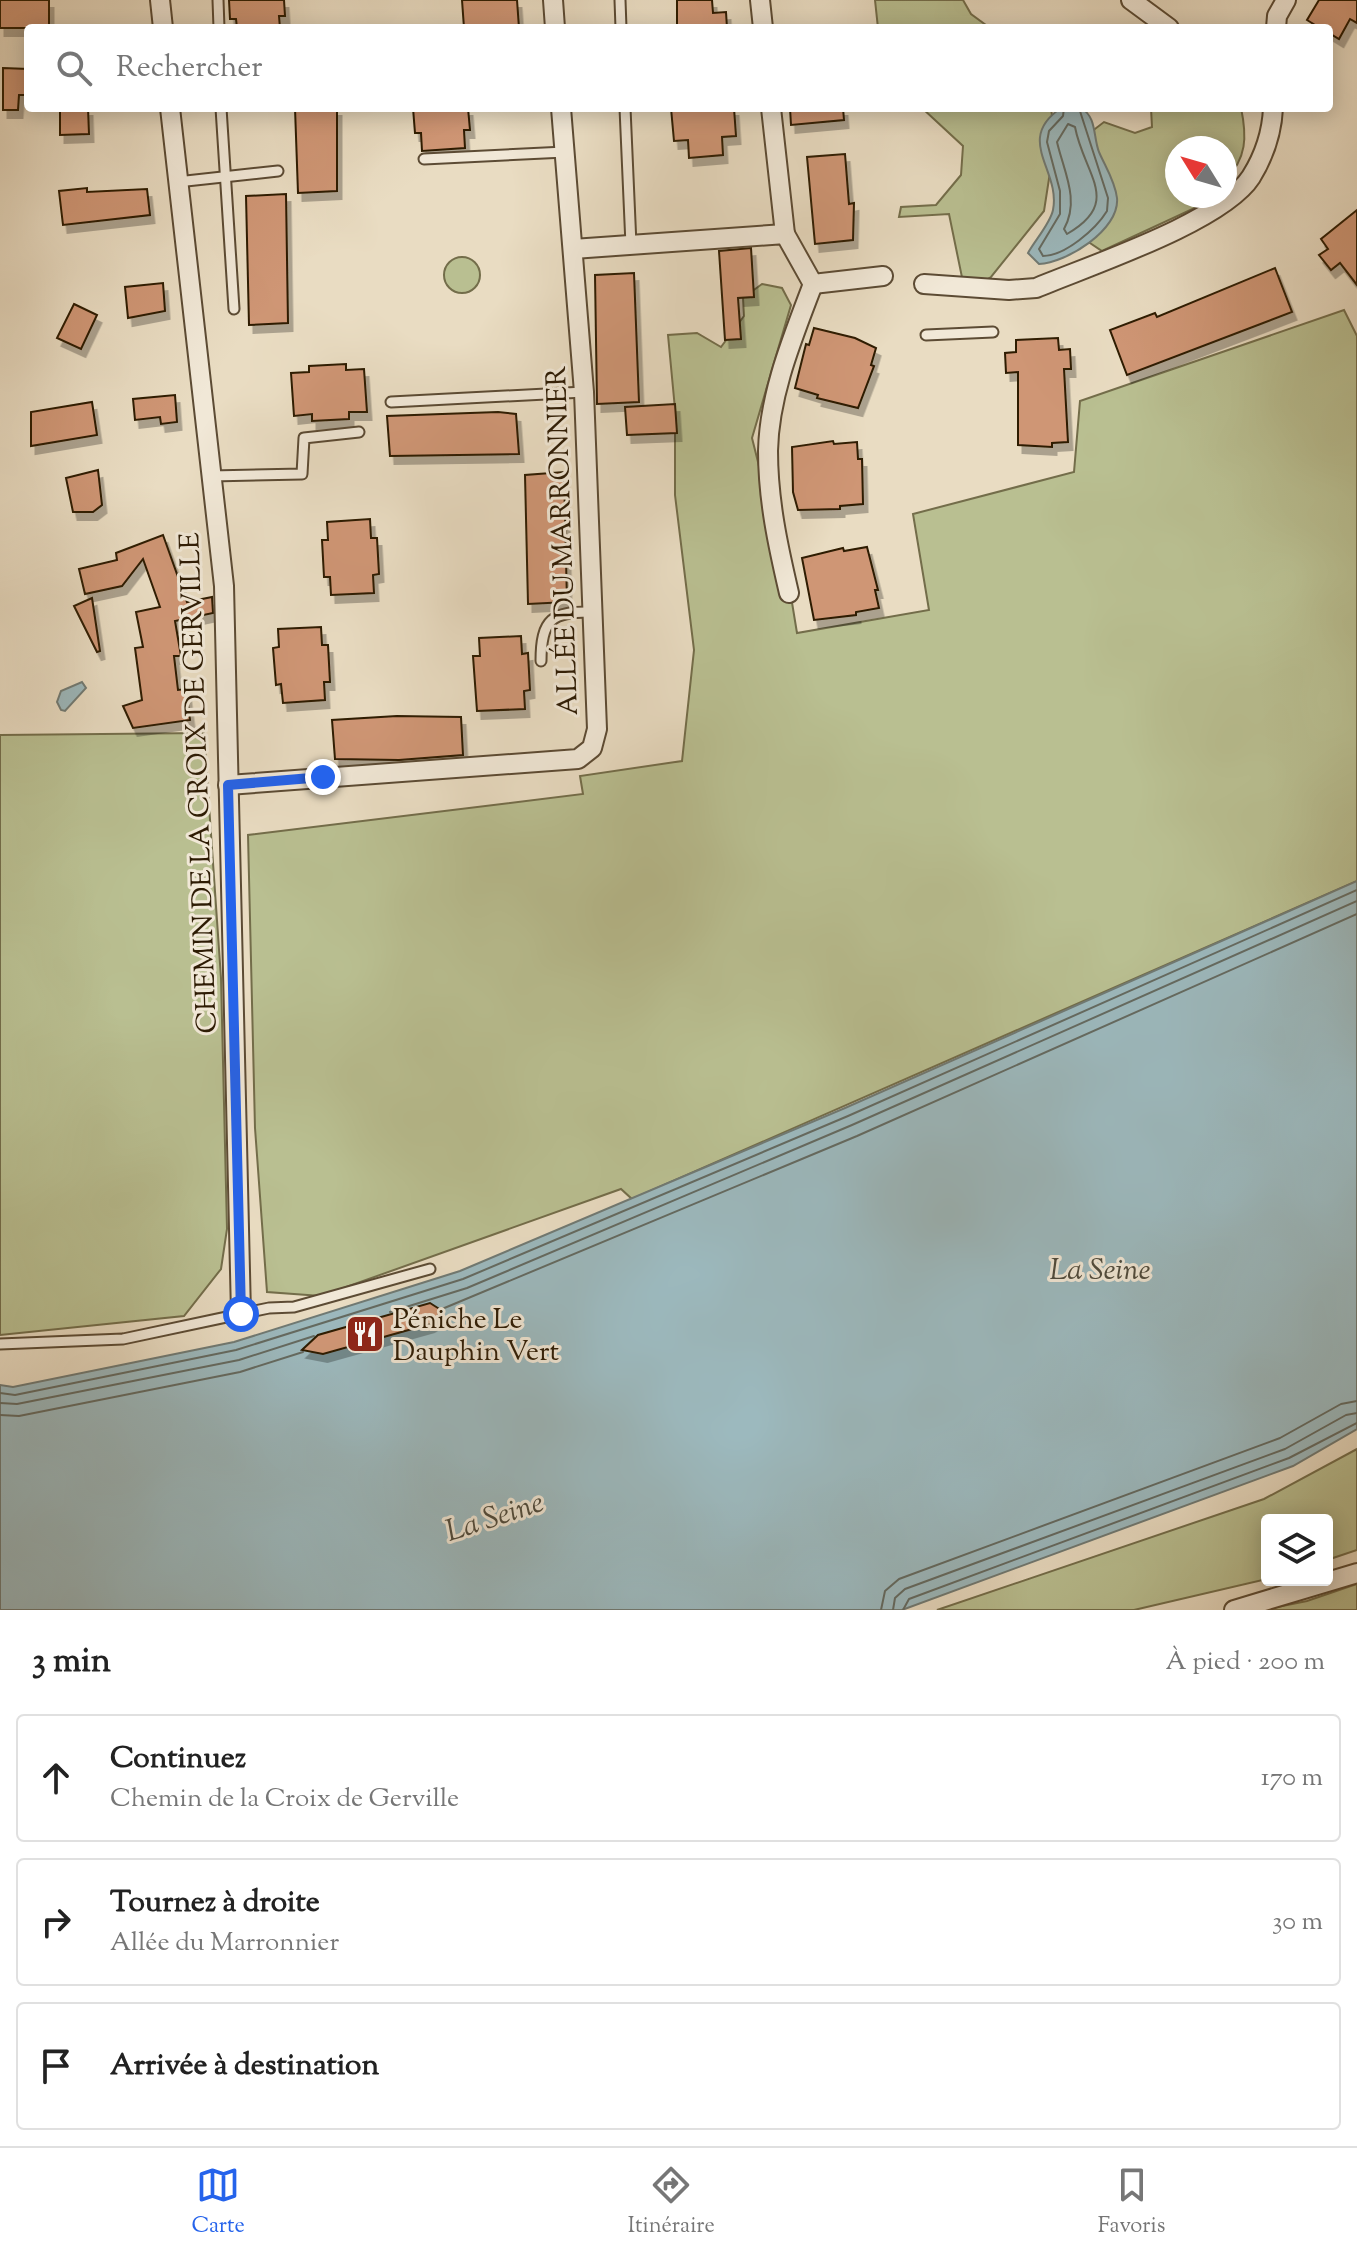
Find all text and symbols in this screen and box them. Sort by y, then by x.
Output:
search box [24,24,1333,112]
icon: search [52,46,96,90]
text: Rechercher [116,47,263,90]
north arrow [1165,136,1237,208]
street label: ALLÉE DU MARRONNIER [538,366,590,716]
street label: CHEMIN DE LA CROIX DE GERVILLE [171,532,229,1034]
route end [305,759,341,795]
water label: La Seine [1049,1250,1151,1293]
route start [223,1296,259,1332]
place label: Péniche Le Dauphin Vert [393,1301,560,1373]
restaurant icon: Péniche Le Dauphin Vert [344,1313,386,1355]
water label: La Seine [440,1482,550,1554]
map controls [1261,1514,1333,1586]
button: layers [1261,1514,1333,1586]
text: 3 min [32,1638,111,1687]
text: À pied · 200 m [1166,1644,1325,1681]
text: Continuez [110,1738,246,1781]
icon: ahead [34,1756,78,1800]
text: 170 m [1261,1760,1323,1797]
text: Chemin de la Croix de Gerville [110,1781,459,1818]
text: Tournez à droite [110,1882,320,1925]
icon: right [34,1900,78,1944]
text: 30 m [1272,1904,1323,1941]
text: Allée du Marronnier [110,1925,339,1962]
icon: arrive [34,2044,78,2088]
text: Arrivée à destination [110,2045,379,2088]
tab: Carte [191,2163,245,2243]
tab: Itinéraire [628,2163,715,2243]
tab: Favoris [1098,2163,1165,2243]

